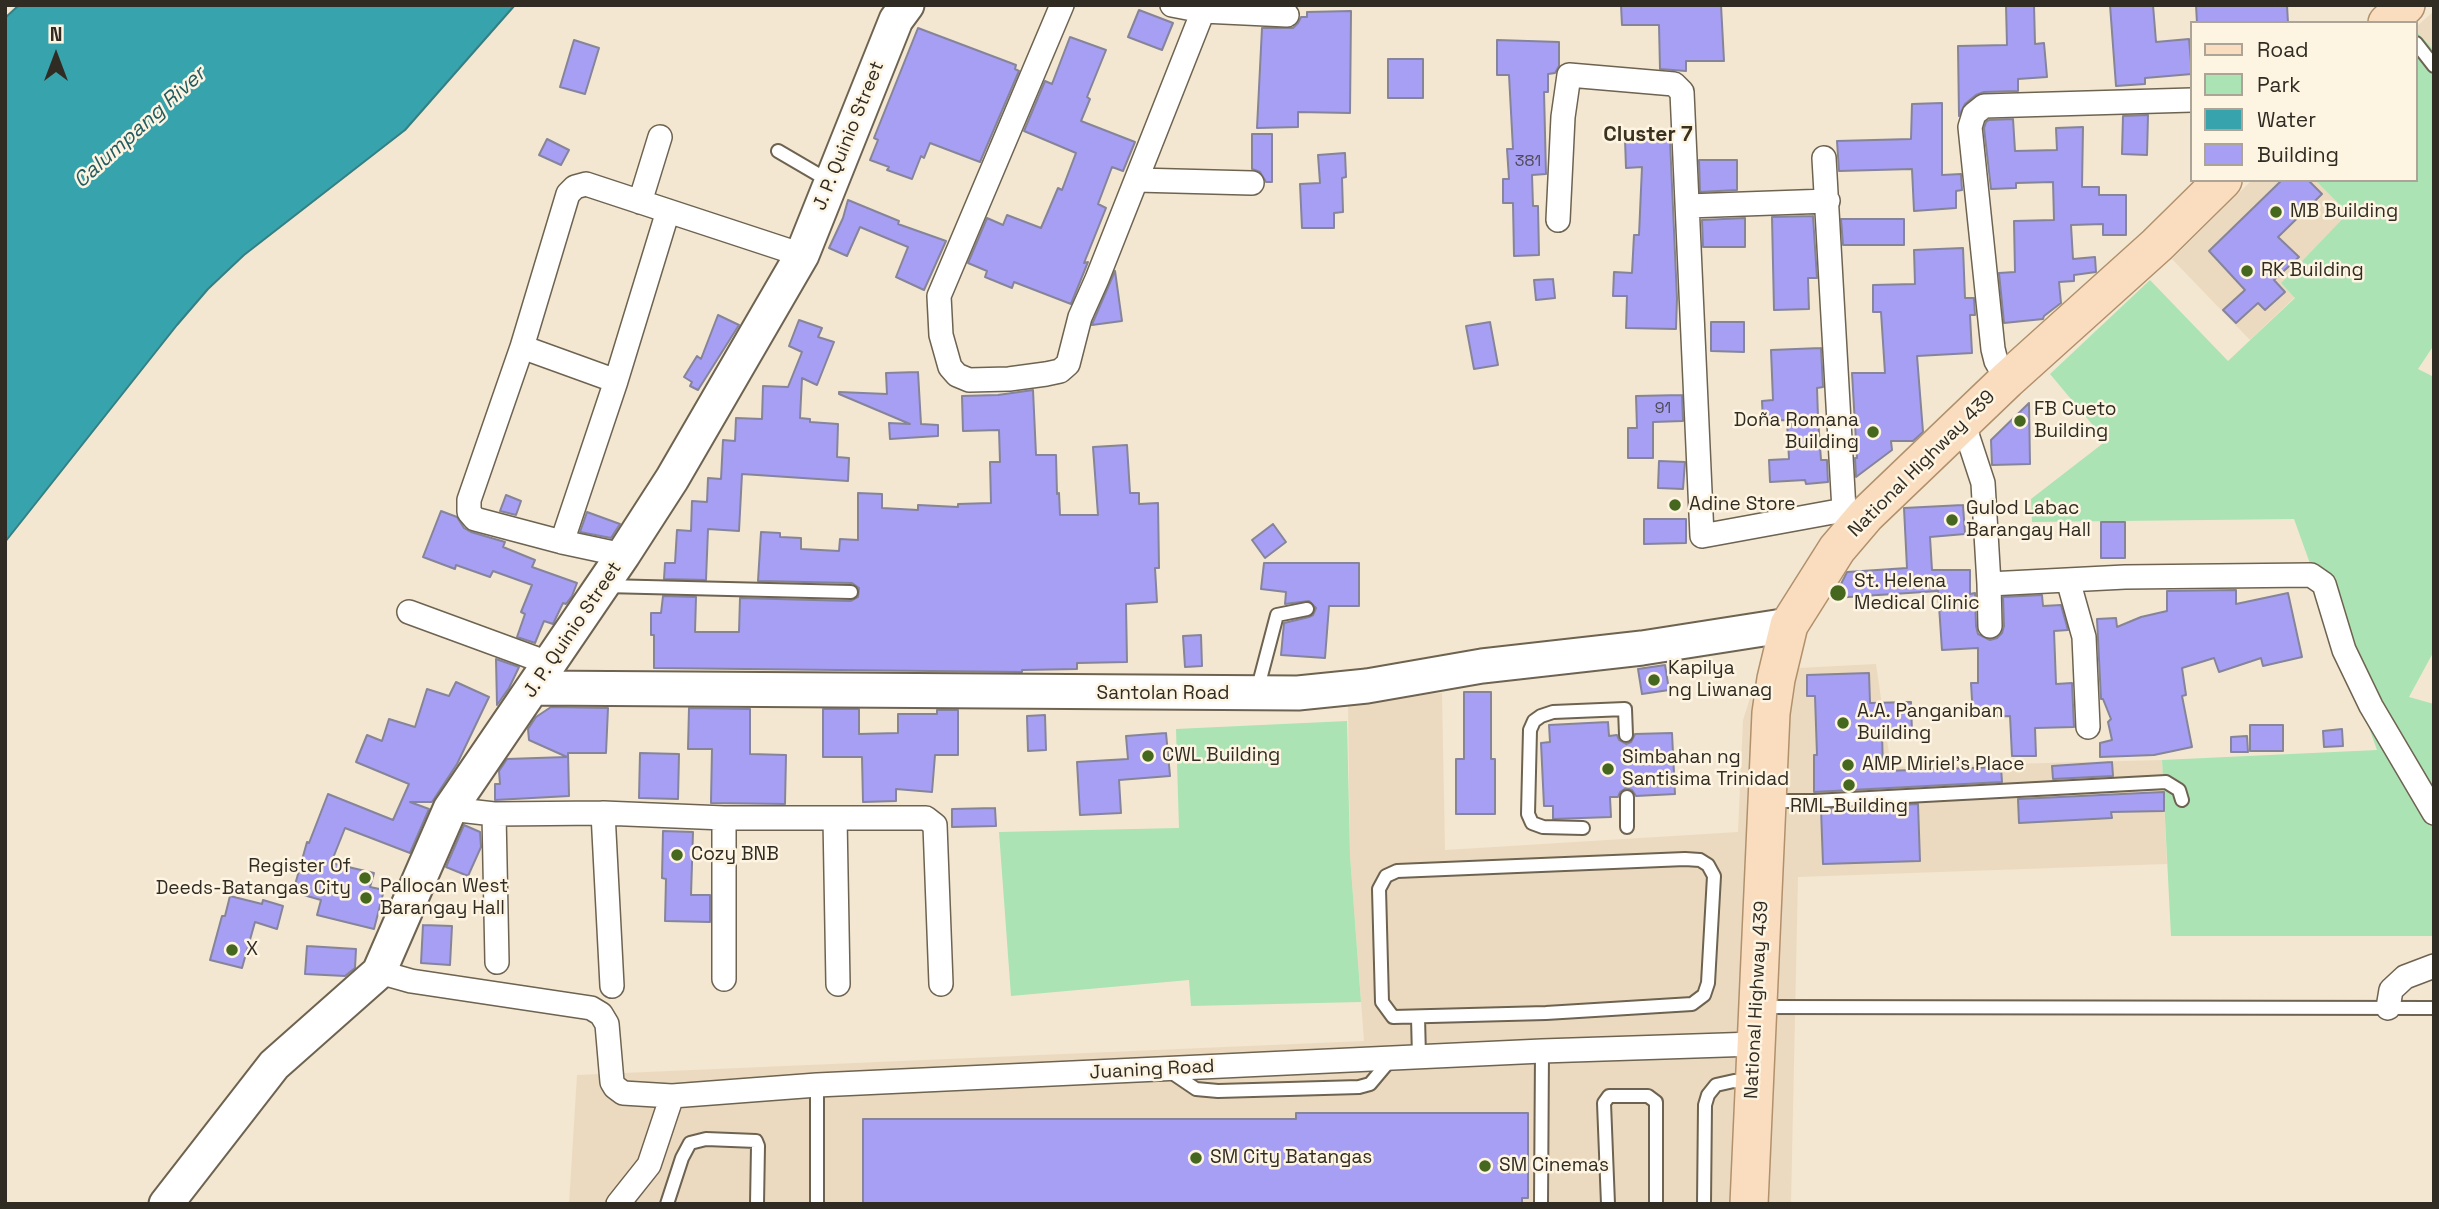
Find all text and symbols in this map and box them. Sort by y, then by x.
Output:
north arrow [21,21,91,91]
legend [2190,21,2418,182]
text: N [50,22,62,47]
text: Road [2257,36,2309,63]
street label: J. P. Quinio Street [809,58,889,214]
water label: Calumpang River [69,62,211,194]
text: Park [2257,71,2301,98]
text: Water [2257,106,2316,133]
district label: Cluster 7 [1603,122,1693,148]
text: Building [2257,141,2339,168]
house number: 381 [1515,152,1541,172]
place label: MB Building [2290,201,2398,223]
marker: MB Building [2268,204,2284,220]
place label: RK Building [2261,260,2364,282]
marker: RK Building [2239,263,2255,279]
street label: National Highway 439 [1844,386,2000,542]
house number: 91 [1655,399,1671,419]
place label: FB Cueto Building [2034,399,2117,443]
place label: Doña Romana Building [1734,410,1859,454]
marker: FB Cueto Building [2012,413,2028,429]
marker: Doña Romana Building [1865,424,1881,440]
place label: Adine Store [1689,494,1795,516]
marker: Adine Store [1667,497,1683,513]
place label: Gulod Labac Barangay Hall [1966,498,2091,542]
marker: Gulod Labac Barangay Hall [1944,512,1960,528]
street label: J. P. Quinio Street [519,558,627,702]
place label: St. Helena Medical Clinic [1854,571,1980,615]
marker: St. Helena Medical Clinic [1828,583,1848,603]
place label: Kapilya ng Liwanag [1668,658,1772,702]
marker: Kapilya ng Liwanag [1646,672,1662,688]
street label: Santolan Road [1097,683,1229,705]
place label: A.A. Panganiban Building [1857,701,2003,745]
marker: A.A. Panganiban Building [1835,715,1851,731]
place label: CWL Building [1162,745,1280,767]
place label: Simbahan ng Santisima Trinidad [1622,747,1789,791]
marker: CWL Building [1140,748,1156,764]
place label: AMP Miriel's Place [1862,754,2024,776]
marker: AMP Miriel's Place [1840,757,1856,773]
marker: Simbahan ng Santisima Trinidad [1600,761,1616,777]
marker: RML Building [1841,777,1857,793]
place label: RML Building [1790,796,1908,818]
place label: Cozy BNB [691,844,779,866]
marker: Cozy BNB [669,847,685,863]
place label: Register Of Deeds-Batangas City [156,856,351,900]
marker: Register Of Deeds-Batangas City [357,870,373,886]
place label: Pallocan West Barangay Hall [380,876,508,920]
marker: Pallocan West Barangay Hall [358,890,374,906]
street label: National Highway 439 [1740,900,1774,1100]
place label: X [246,939,258,961]
marker: X [224,942,240,958]
street label: Juaning Road [1089,1055,1215,1085]
place label: SM City Batangas [1210,1147,1372,1169]
marker: SM City Batangas [1188,1150,1204,1166]
place label: SM Cinemas [1499,1155,1609,1177]
marker: SM Cinemas [1477,1158,1493,1174]

